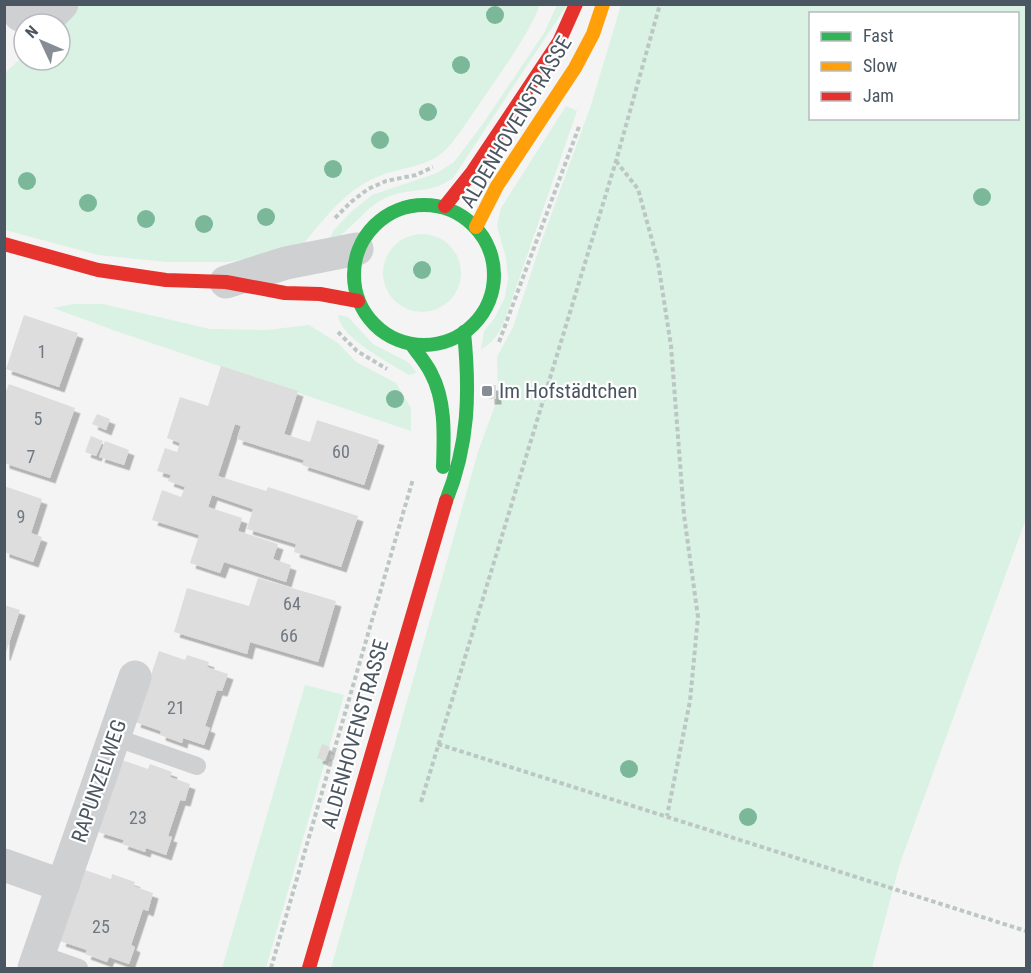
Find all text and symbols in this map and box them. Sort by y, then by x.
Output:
north arrow [12,12,72,72]
legend [809,12,1019,120]
text: N [21,22,42,42]
text: Fast [863,25,894,46]
street label: ALDENHOVENSTRASSE [455,32,577,212]
text: Slow [863,55,898,76]
text: Jam [863,85,894,106]
house number: 1 [38,341,46,362]
place label: Im Hofstädtchen [499,379,637,403]
marker: Im Hofstädtchen [480,384,494,398]
house number: 5 [34,408,43,429]
house number: 60 [332,441,350,462]
house number: 7 [27,446,36,467]
house number: 9 [17,506,25,527]
house number: 64 [283,593,301,614]
house number: 66 [280,625,298,646]
street label: ALDENHOVENSTRASSE [317,637,393,831]
house number: 21 [167,697,185,718]
street label: RAPUNZELWEG [67,716,131,846]
house number: 23 [129,807,147,828]
house number: 25 [92,916,110,937]

